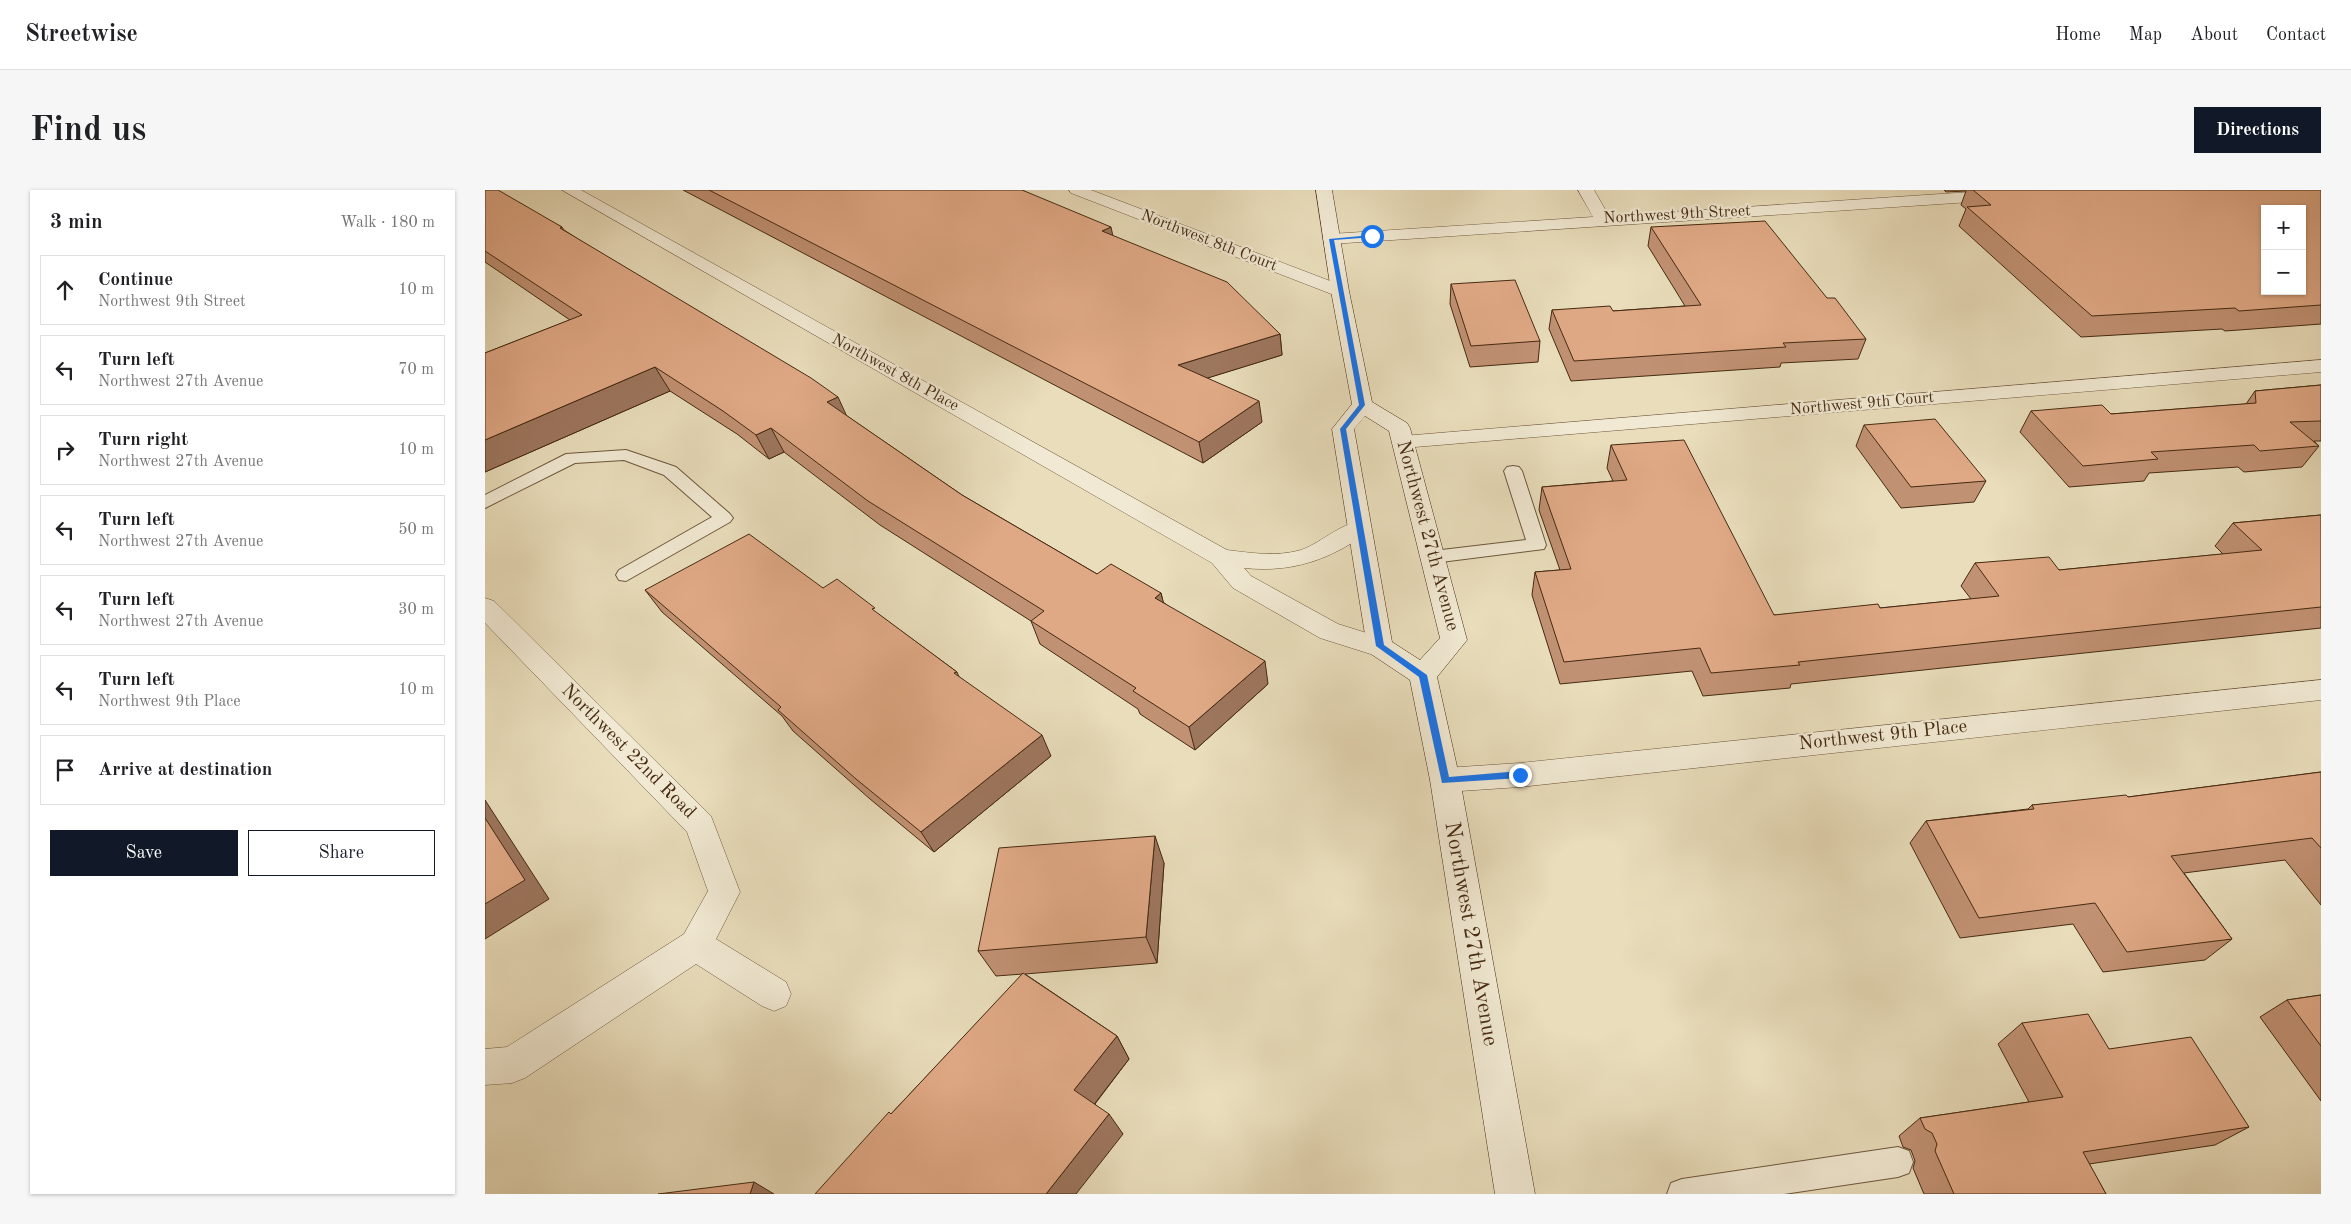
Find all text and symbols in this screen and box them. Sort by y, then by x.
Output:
text: Streetwise [25,23,138,47]
text: Home [2055,26,2101,44]
text: Map [2129,26,2162,44]
text: About [2190,26,2238,44]
text: Contact [2266,26,2326,44]
button: Directions [2194,107,2321,153]
text: Find us [30,113,146,148]
street label: Northwest 9th Street [1603,203,1752,227]
map controls [2261,205,2306,295]
button: + [2261,205,2306,250]
street label: Northwest 8th Court [1139,208,1280,275]
text: 3 min [50,212,103,233]
text: Walk · 180 m [340,215,435,231]
route start [1361,225,1384,248]
button: − [2261,250,2306,295]
text: Continue [98,271,173,290]
icon: ahead [51,276,79,304]
text: 10 m [398,282,434,298]
text: Northwest 9th Street [98,294,246,310]
street label: Northwest 8th Place [829,331,961,415]
text: Turn left [98,351,175,370]
icon: left [51,356,79,384]
text: 70 m [398,362,434,378]
text: Northwest 27th Avenue [98,374,263,390]
street label: Northwest 9th Court [1789,390,1935,418]
text: Turn right [98,431,188,450]
icon: right [51,436,79,464]
street label: Northwest 27th Avenue [1392,439,1462,633]
text: 10 m [398,442,434,458]
text: Northwest 27th Avenue [98,454,263,470]
text: Turn left [98,511,175,530]
icon: left [51,516,79,544]
text: 50 m [398,522,434,538]
text: Northwest 27th Avenue [98,534,263,550]
text: Turn left [98,591,175,610]
icon: left [51,596,79,624]
text: 30 m [398,602,434,618]
text: Northwest 27th Avenue [98,614,263,630]
text: Turn left [98,671,175,690]
icon: left [51,676,79,704]
street label: Northwest 22nd Road [557,681,699,823]
text: 10 m [398,682,434,698]
text: Northwest 9th Place [98,694,241,710]
street label: Northwest 9th Place [1798,718,1968,754]
icon: arrive [51,756,79,784]
text: Arrive at destination [98,761,272,780]
route end [1509,764,1532,787]
street label: Northwest 27th Avenue [1440,820,1502,1048]
button: Save [50,830,238,876]
button: Share [248,830,435,876]

